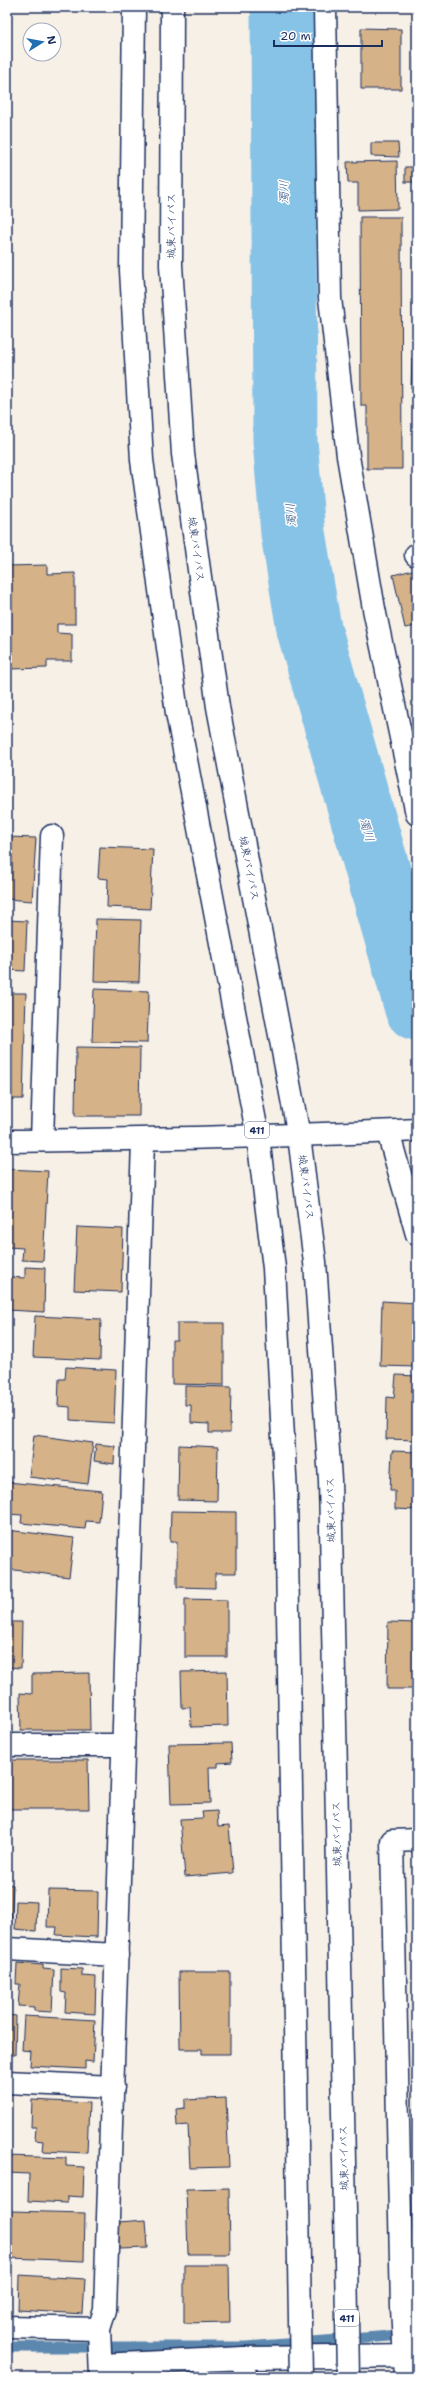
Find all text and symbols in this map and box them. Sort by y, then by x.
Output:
north arrow [22,22,62,62]
scale bar [274,22,382,48]
text: 20 m [280,28,311,44]
text: N [43,34,60,46]
water label: 濁川 [276,180,292,204]
street label: 城東バイパス [164,193,179,259]
water label: 濁川 [282,502,300,528]
street label: 城東バイパス [184,515,208,583]
water label: 濁川 [356,816,378,844]
street label: 城東バイパス [235,834,263,902]
road number: 411 [245,1122,269,1138]
street label: 城東バイパス [295,1153,317,1221]
street label: 城東バイパス [323,1477,339,1543]
street label: 城東バイパス [329,1801,345,1867]
street label: 城東バイパス [336,2125,352,2191]
road number: 411 [335,2310,359,2326]

